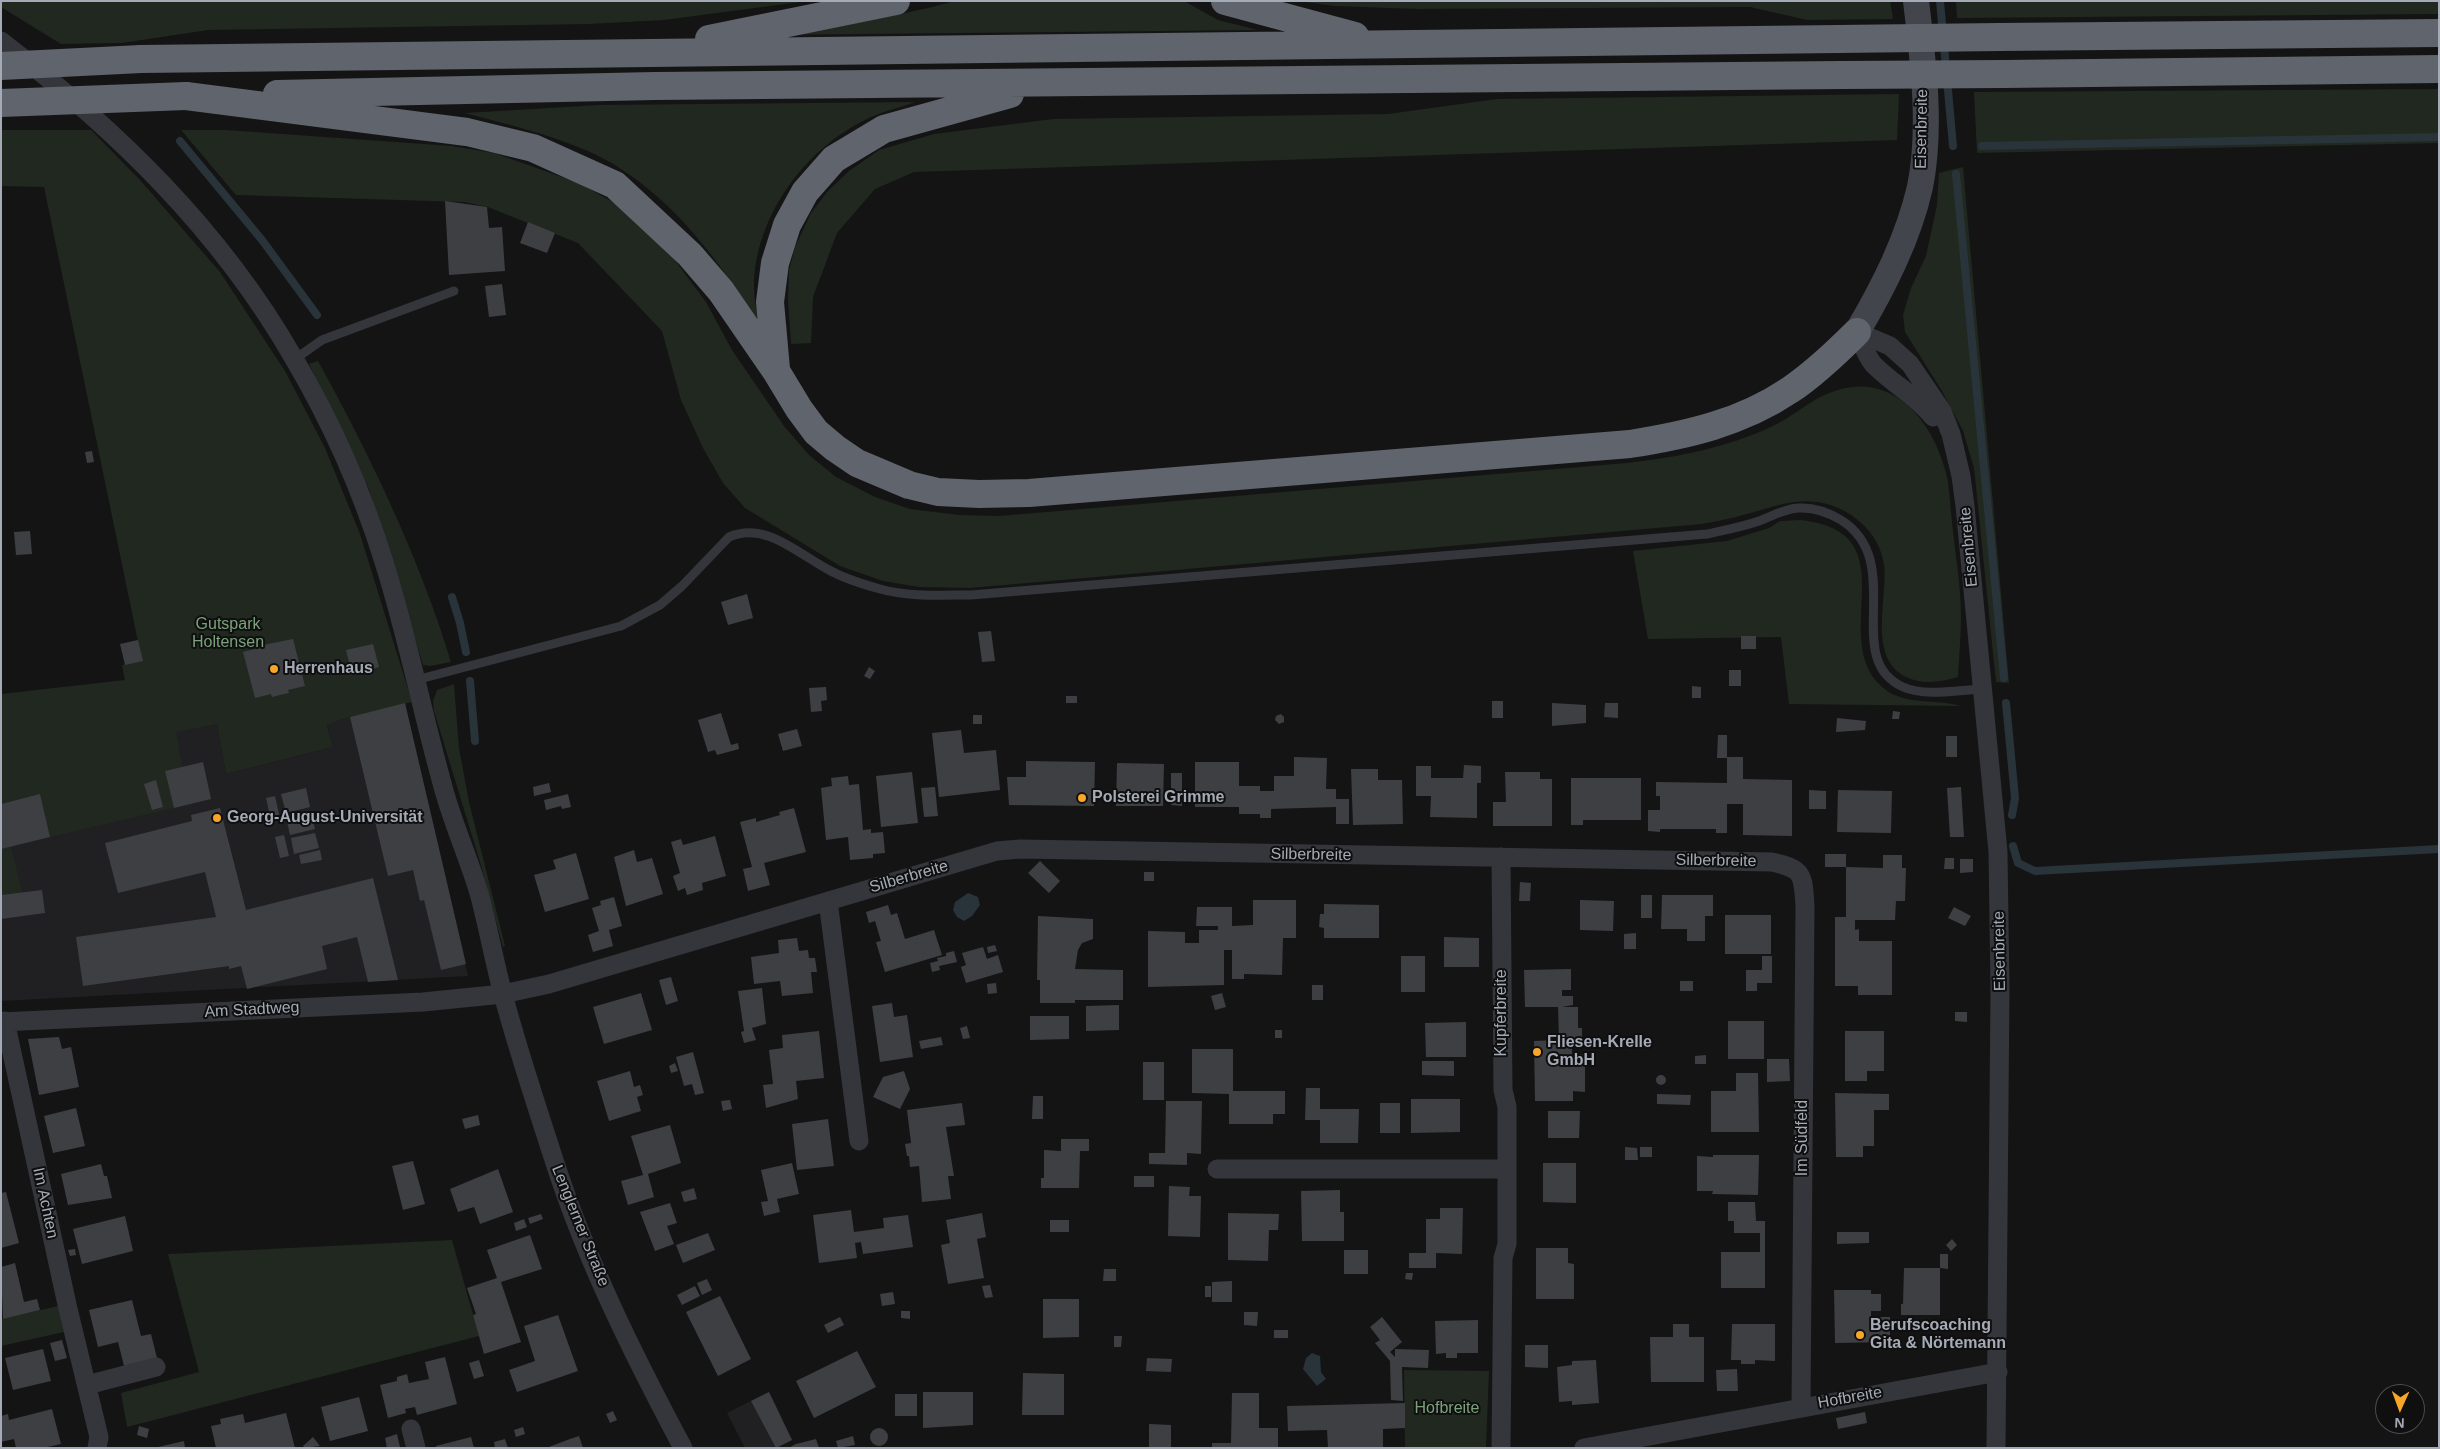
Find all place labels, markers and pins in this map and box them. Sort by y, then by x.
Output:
place label: Herrenhaus [284,659,373,679]
marker: Herrenhaus [268,663,280,675]
place label: Polsterei Grimme [1092,788,1224,808]
marker: Polsterei Grimme [1076,792,1088,804]
place label: Georg-August-Universität [227,808,423,828]
marker: Georg-August-Universität [211,812,223,824]
place label: Fliesen-Krelle GmbH [1547,1033,1652,1071]
marker: Fliesen-Krelle GmbH [1531,1046,1543,1058]
place label: Berufscoaching Gita & Nörtemann [1870,1316,2006,1354]
marker: Berufscoaching Gita & Nörtemann [1854,1329,1866,1341]

